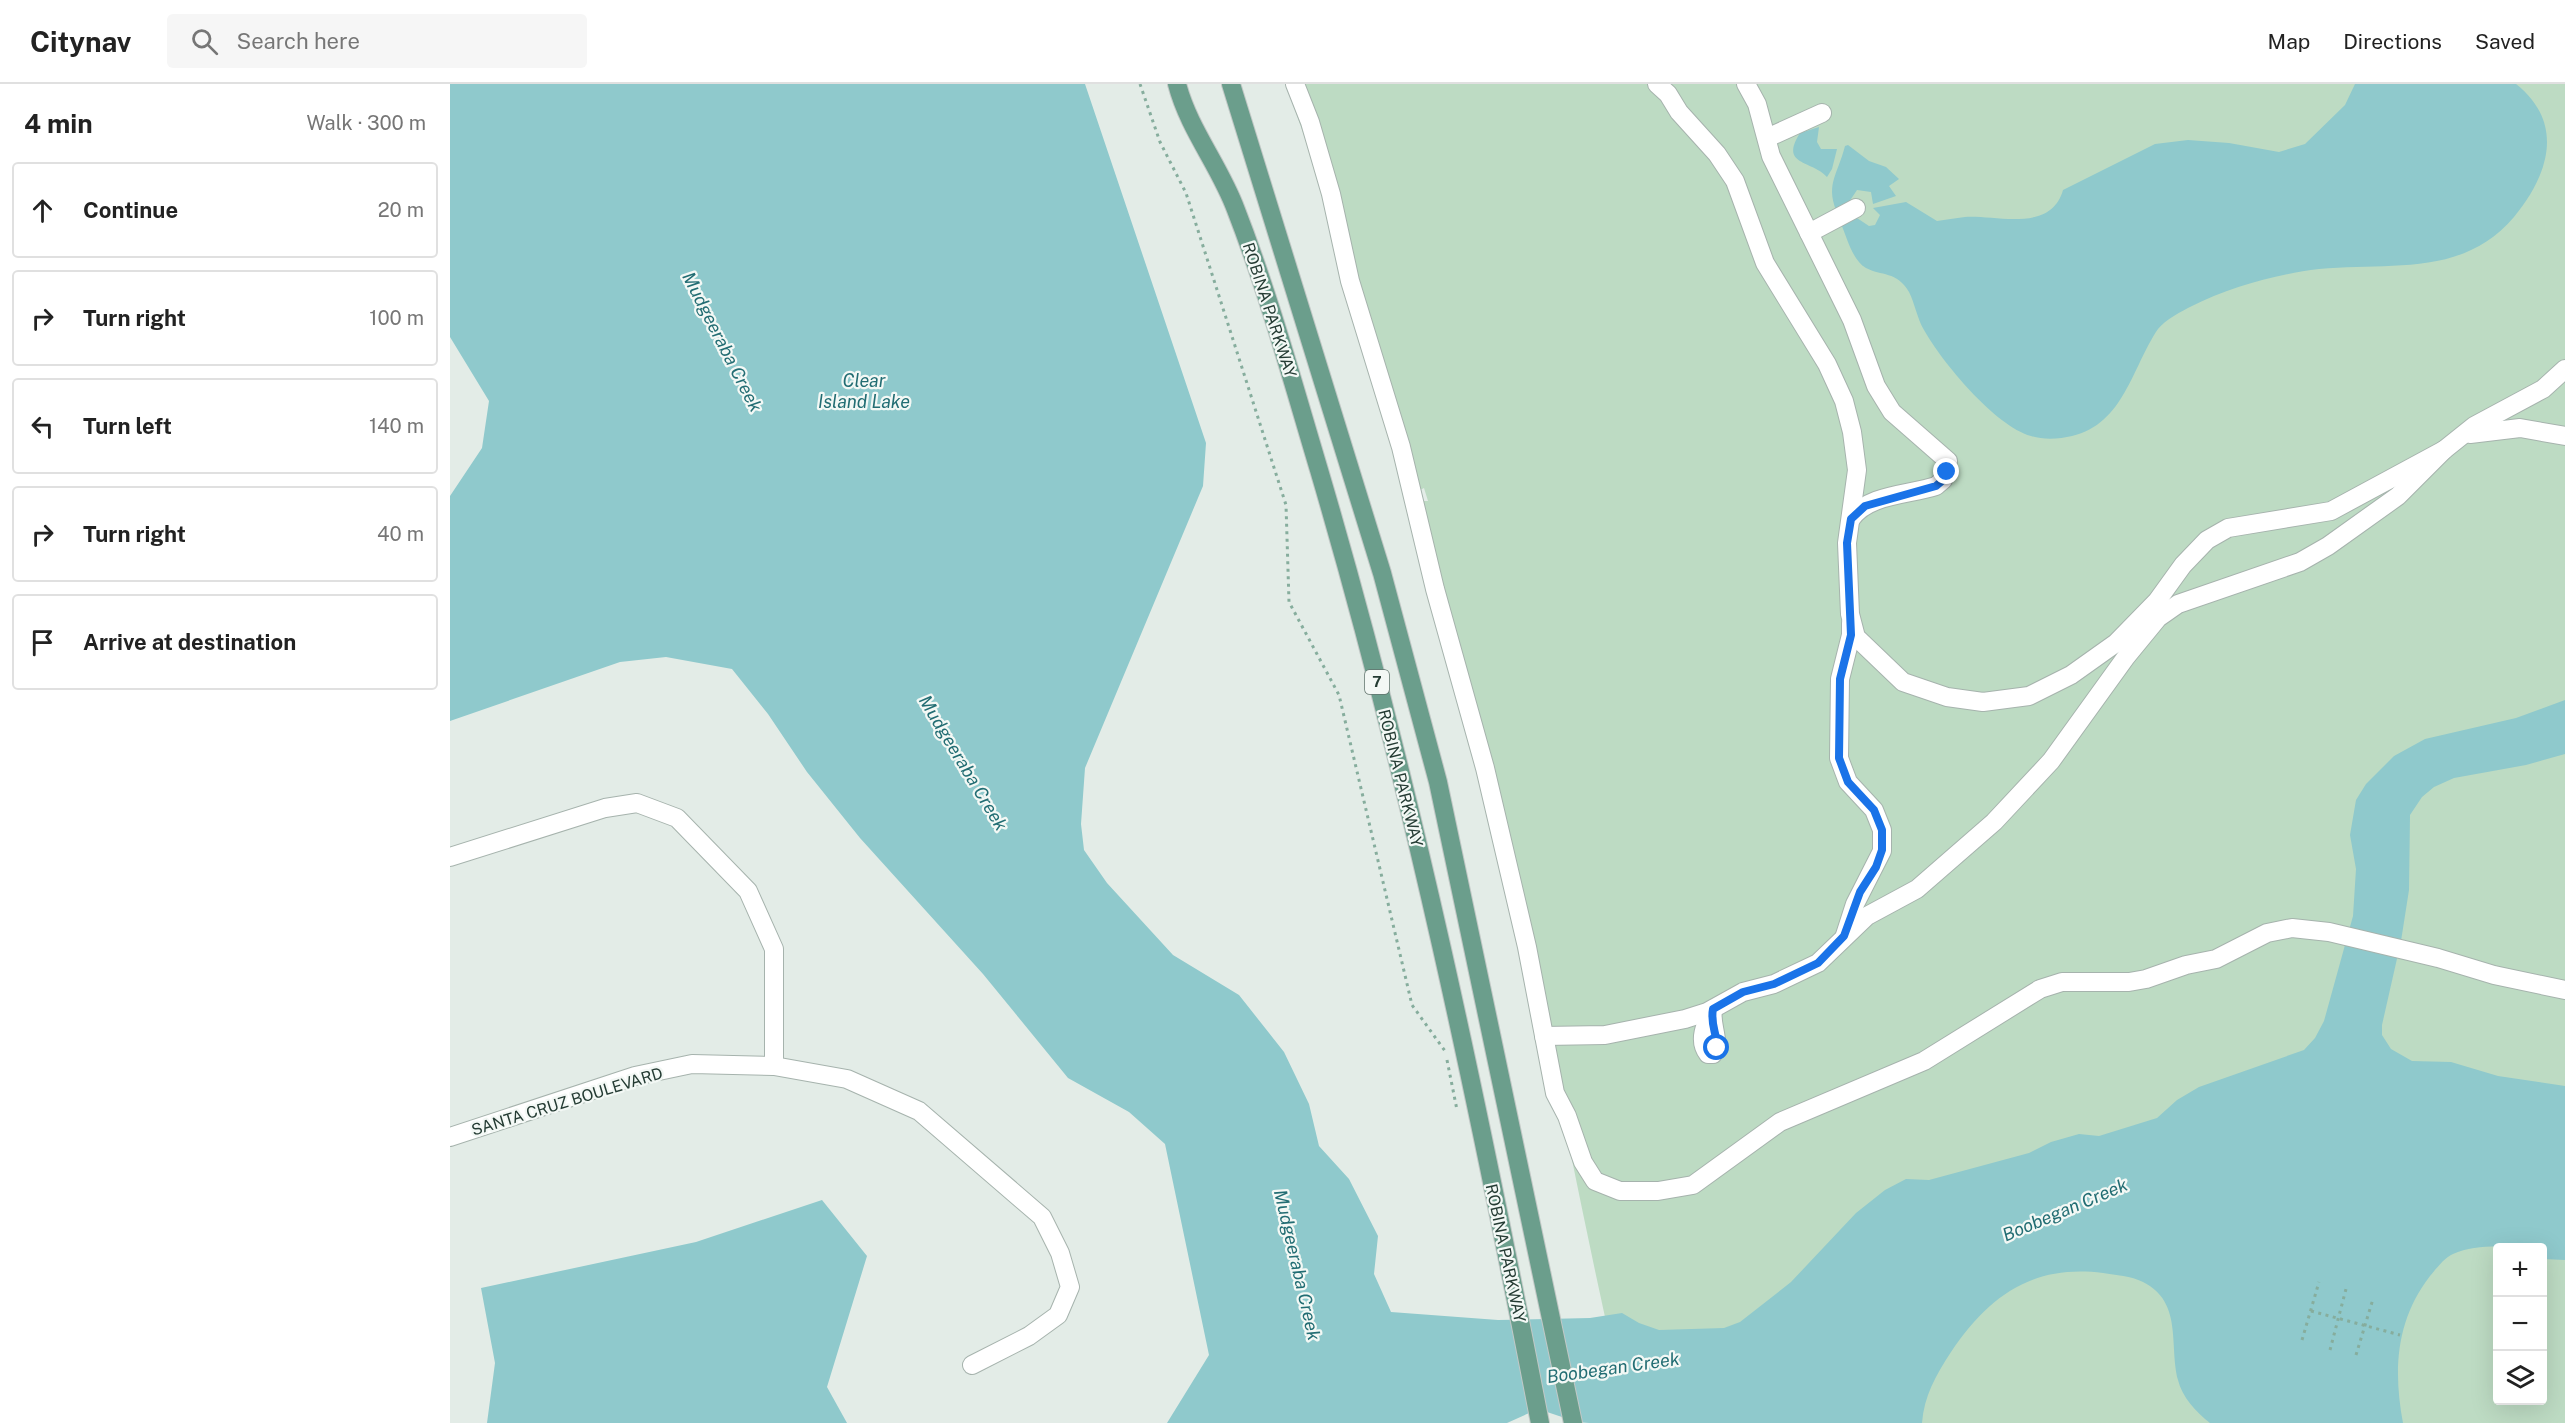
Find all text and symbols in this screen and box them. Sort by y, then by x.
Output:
search box [167,14,587,68]
text: Citynav [30,25,131,58]
icon: search [188,25,221,58]
text: Search here [236,28,360,54]
text: Map [2268,29,2310,54]
text: Directions [2343,29,2442,54]
text: Saved [2475,29,2535,54]
text: 4 min [24,108,93,139]
text: Walk · 300 m [306,111,426,135]
icon: ahead [26,194,59,227]
text: Continue [83,197,178,223]
text: 20 m [378,198,424,222]
street label: ROBINA PARKWAY [1239,240,1300,380]
water label: Mudgeeraba Creek [678,268,767,415]
icon: right [26,302,59,335]
text: Turn right [83,305,186,331]
text: 100 m [369,306,424,330]
water label: Clear Island Lake [818,370,910,412]
icon: left [26,410,59,443]
text: Turn left [83,413,172,439]
text: 140 m [369,414,424,438]
route end [1933,458,1959,484]
icon: right [26,518,59,551]
text: Turn right [83,521,186,547]
text: 40 m [377,522,424,546]
icon: arrive [26,626,59,659]
text: Arrive at destination [83,629,296,655]
road number: 7 [1365,670,1389,694]
water label: Mudgeeraba Creek [915,691,1012,834]
street label: ROBINA PARKWAY [1374,707,1427,849]
route start [1703,1034,1729,1060]
street label: SANTA CRUZ BOULEVARD [469,1063,665,1140]
water label: Boobegan Creek [1999,1174,2131,1245]
street label: ROBINA PARKWAY [1482,1182,1530,1324]
water label: Mudgeeraba Creek [1270,1187,1325,1343]
map controls [2493,1243,2547,1405]
button: + [2493,1243,2547,1297]
button: − [2493,1297,2547,1351]
water label: Boobegan Creek [1545,1348,1681,1387]
button: layers [2493,1351,2547,1405]

